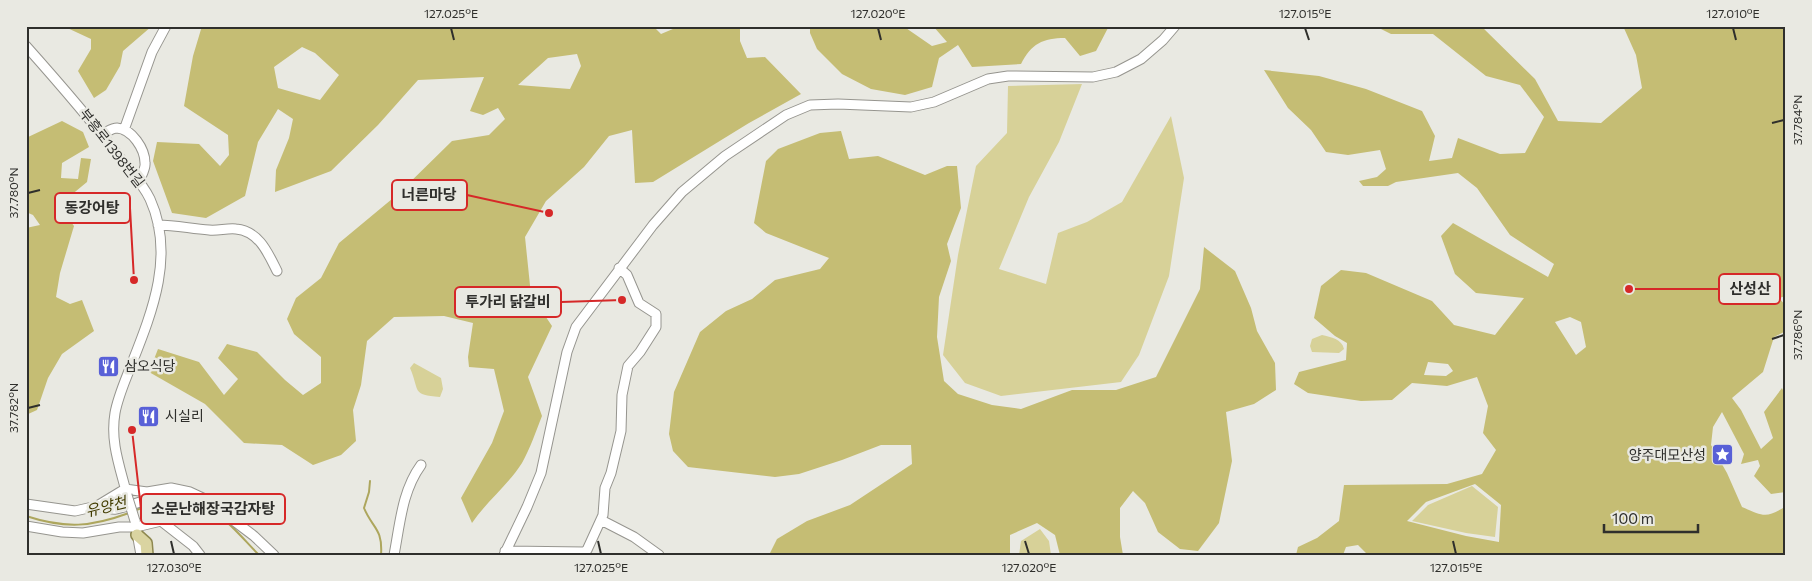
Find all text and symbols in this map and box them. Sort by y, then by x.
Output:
text: 127.025°E [424,6,478,20]
text: 127.020°E [851,6,905,20]
text: 127.015°E [1279,6,1331,20]
text: 127.010°E [1706,6,1760,20]
text: 37.784°N [1790,95,1804,145]
street label: 부흥로1398번길 [76,105,148,191]
text: 37.780°N [6,167,20,219]
callout: 너른마당 [392,180,467,210]
text: 너른마당 [401,185,457,203]
callout: 동강어탕 [55,193,130,223]
text: 동강어탕 [64,198,120,216]
callout: 산성산 [1719,274,1780,304]
text: 산성산 [1729,279,1771,297]
callout: 투가리 닭갈비 [455,287,561,317]
text: 투가리 닭갈비 [465,292,551,310]
text: 37.786°N [1790,310,1804,360]
restaurant icon: 삼오식당 [96,354,120,378]
place label: 삼오식당 [124,357,176,374]
text: 37.782°N [6,383,20,433]
restaurant icon: 시실리 [137,404,161,428]
place label: 시실리 [165,407,204,424]
place icon: 양주대모산성 [1710,443,1734,467]
place label: 양주대모산성 [1629,446,1706,463]
water label: 유양천 [83,492,130,520]
callout: 소문난해장국감자탕 [141,494,285,524]
text: 소문난해장국감자탕 [151,499,275,517]
scale bar [1604,501,1698,533]
text: 100 m [1612,509,1654,527]
text: 127.030°E [146,560,202,574]
text: 127.025°E [574,560,628,574]
text: 127.020°E [1002,560,1056,574]
text: 127.015°E [1430,560,1482,574]

